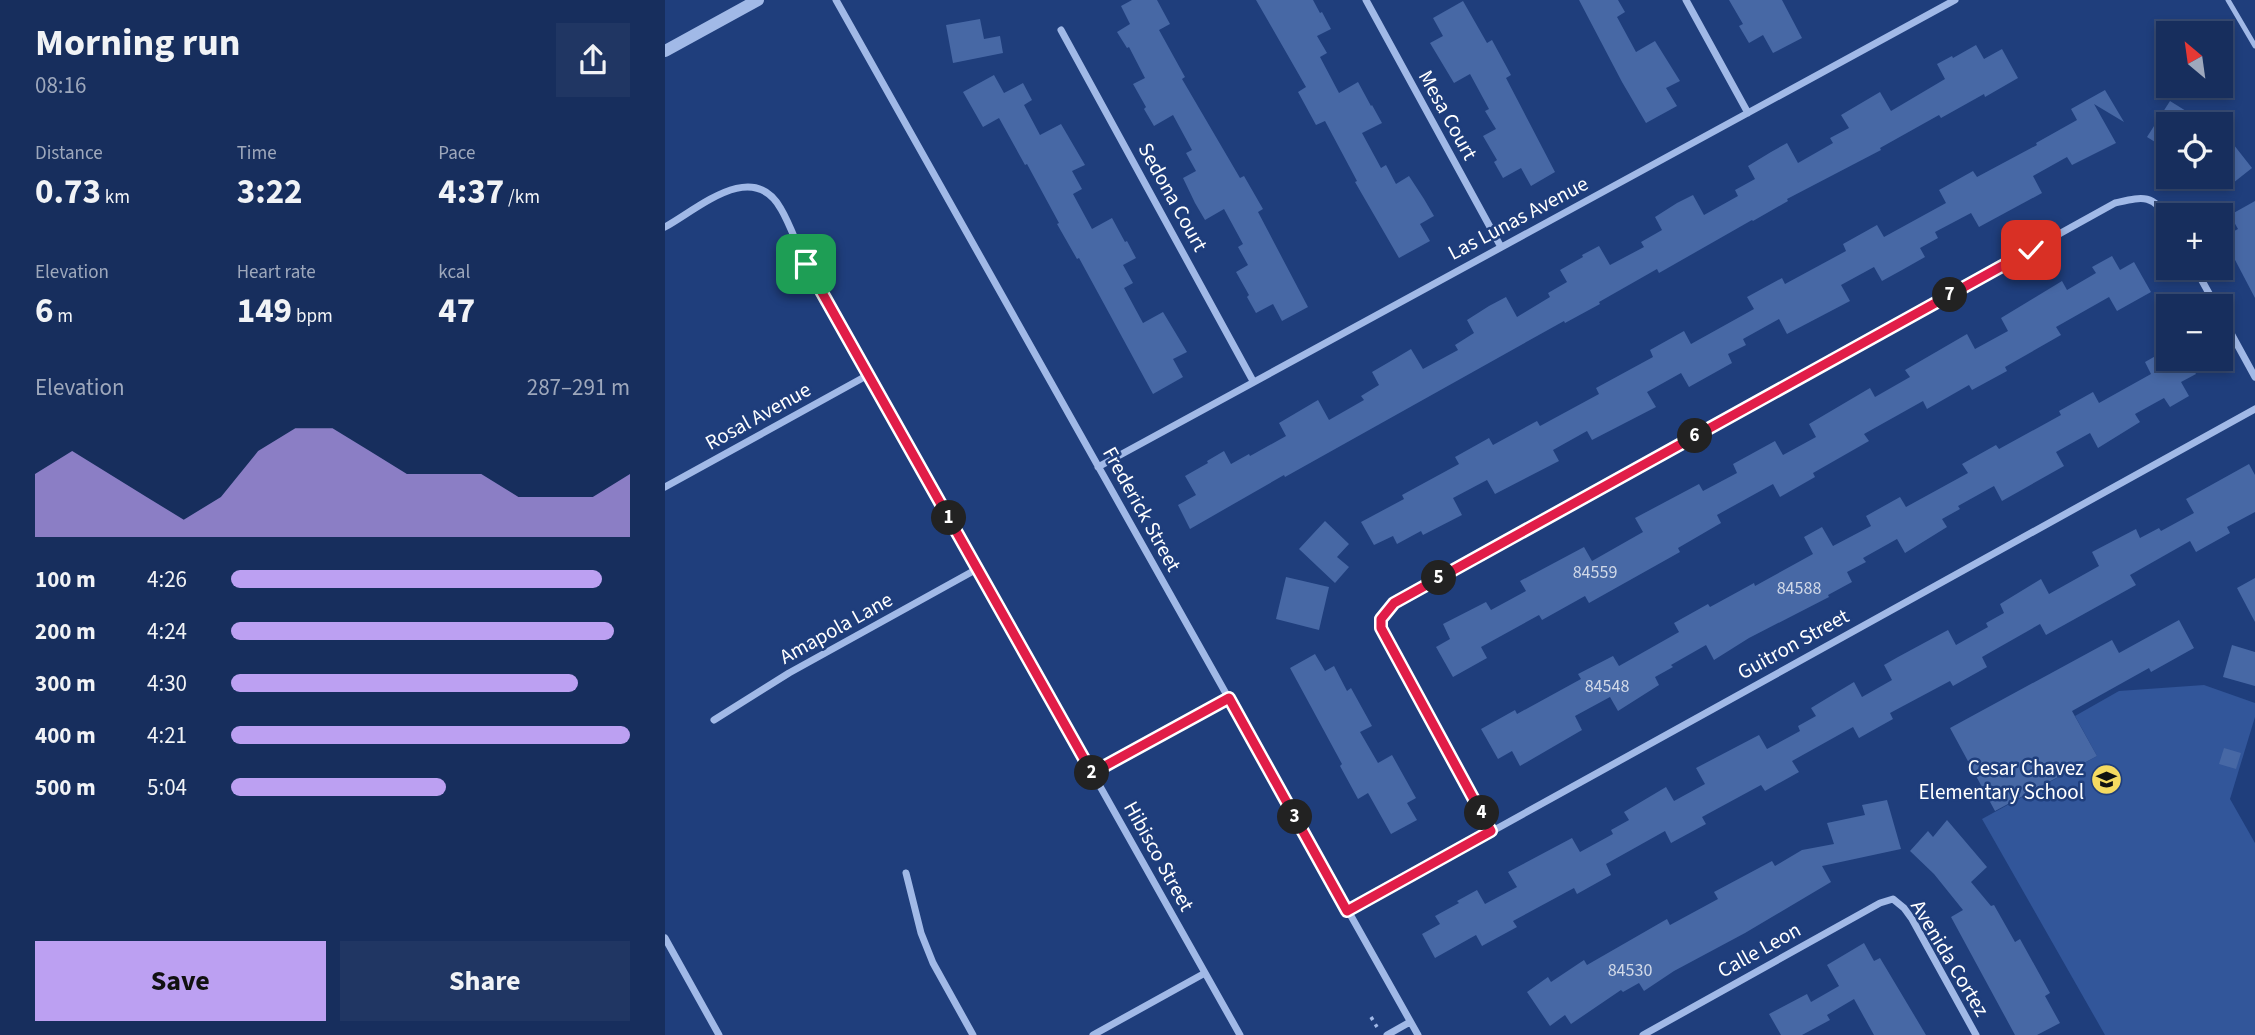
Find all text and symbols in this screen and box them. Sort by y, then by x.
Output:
text: Morning run [35,16,240,70]
north arrow [2156,21,2233,98]
map controls [2156,21,2233,371]
button: share [556,23,630,97]
street label: Mesa Court [1411,65,1485,165]
text: 08:16 [35,69,86,102]
button: locate [2156,112,2233,189]
street label: Sedona Court [1131,137,1215,257]
text: Distance [35,140,103,167]
text: Time [237,140,277,167]
text: Pace [438,140,476,167]
text: 0.73 [35,167,101,217]
text: 3:22 [237,167,303,217]
text: 4:37 [438,167,504,217]
street label: Las Lunas Avenue [1443,168,1593,268]
text: km [101,184,130,211]
text: /km [504,184,540,211]
button: + [2156,203,2233,280]
pin [2001,220,2061,280]
icon: check [2012,231,2050,269]
pin [776,234,836,294]
icon: arrive [787,245,825,283]
text: Elevation [35,259,109,286]
text: Heart rate [237,259,316,286]
text: kcal [438,259,470,286]
pin: 7 [1933,278,1967,312]
text: 7 [1944,281,1955,308]
text: 6 [35,286,53,336]
text: 149 [237,286,292,336]
text: 47 [438,286,475,336]
button: − [2156,294,2233,371]
text: m [53,303,73,330]
text: bpm [292,303,333,330]
text: Elevation [35,371,125,404]
text: 287–291 m [527,371,630,404]
street label: Rosal Avenue [700,375,816,457]
pin: 6 [1677,418,1713,453]
text: 6 [1689,422,1700,449]
street label: Frederick Street [1095,441,1189,577]
pin: 1 [931,500,967,536]
text: 1 [943,504,954,531]
pin: 5 [1421,560,1457,596]
house number: 84559 [1573,560,1617,585]
text: 100 m [35,563,96,596]
text: 4:26 [147,563,187,596]
text: 5 [1433,564,1444,591]
house number: 84588 [1777,576,1821,601]
street label: Amapola Lane [774,585,898,671]
street label: Guitron Street [1732,601,1854,687]
text: 200 m [35,615,96,648]
text: 4:24 [147,615,187,648]
text: 300 m [35,667,96,700]
text: 4:30 [147,667,187,700]
house number: 84548 [1585,674,1629,699]
text: 400 m [35,719,96,752]
text: 4:21 [147,719,187,752]
place label: Cesar Chavez Elementary School [1918,753,2084,807]
pin: 2 [1075,756,1109,790]
text: 2 [1086,759,1097,786]
school or university icon: Cesar Chavez Elementary School [2090,763,2124,797]
text: 500 m [35,771,96,804]
text: 5:04 [147,771,187,804]
street label: Hibisco Street [1116,795,1202,917]
pin: 4 [1465,796,1499,830]
text: 4 [1476,799,1487,826]
pin: 3 [1277,800,1313,834]
text: 3 [1289,803,1300,830]
street label: Avenida Cortez [1903,894,1997,1022]
street label: Calle Leon [1712,915,1806,985]
button: Save [35,941,326,1021]
button: Share [340,941,630,1021]
house number: 84530 [1608,958,1652,983]

